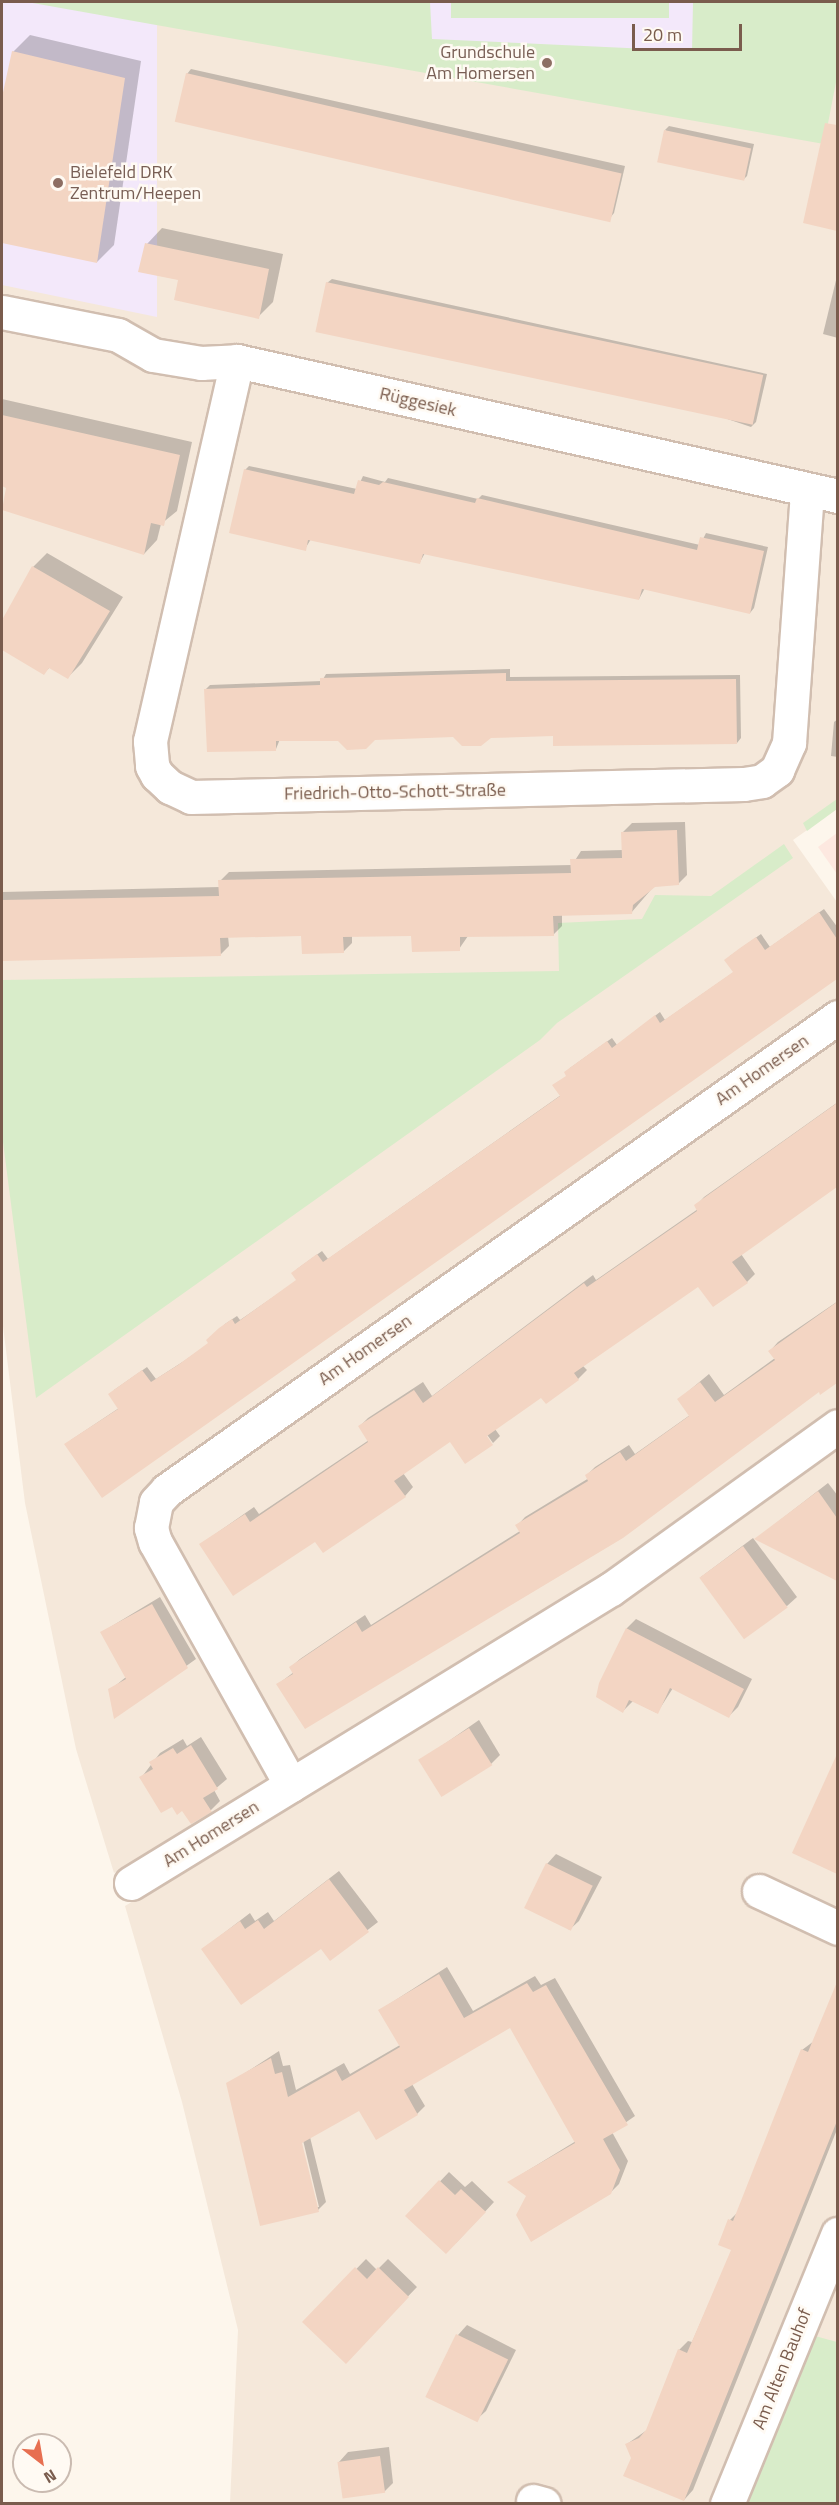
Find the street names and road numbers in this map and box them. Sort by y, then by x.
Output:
street label: Rüggesiek [377,383,459,421]
street label: Friedrich-Otto-Schott-Straße [284,779,506,805]
street label: Am Homersen [711,1030,813,1110]
street label: Am Homersen [314,1310,416,1390]
street label: Am Homersen [159,1796,263,1872]
street label: Am Alten Bauhof [748,2305,816,2433]

